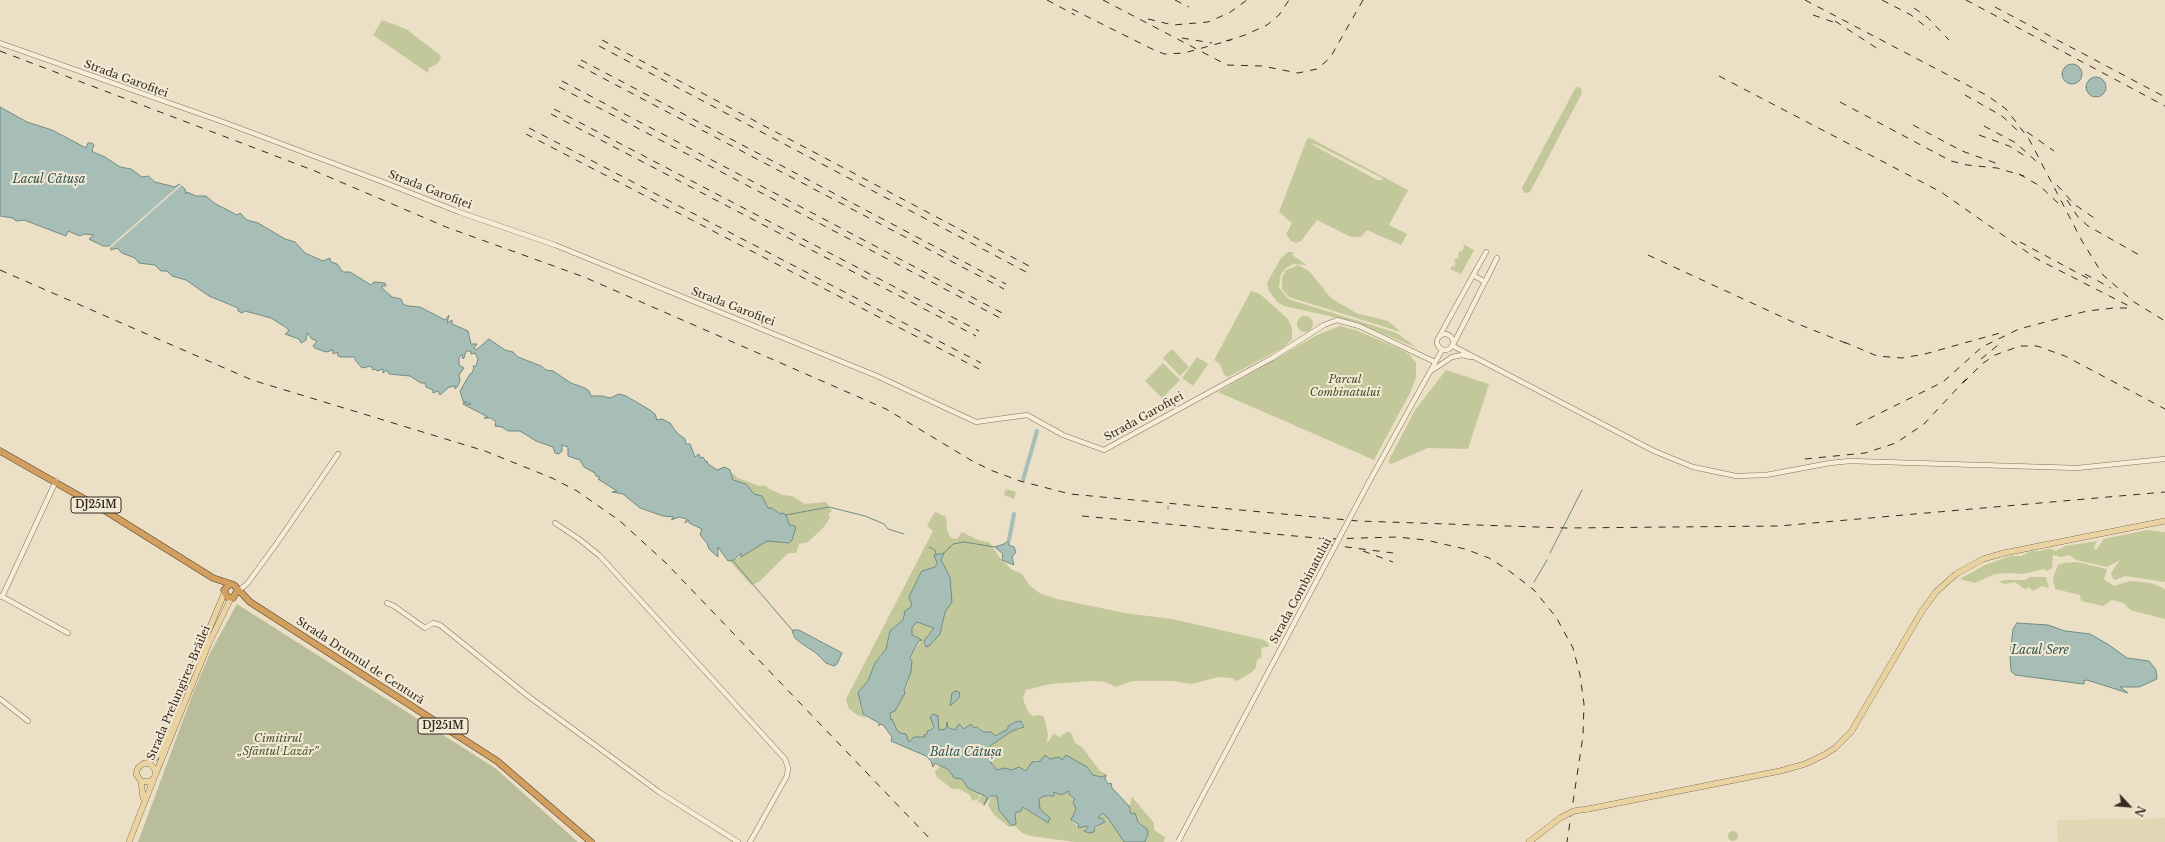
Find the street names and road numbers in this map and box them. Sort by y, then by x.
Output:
street label: Strada Garofiței [82,58,170,100]
street label: Strada Garofiței [386,168,474,212]
street label: Strada Garofiței [689,285,777,329]
street label: Strada Garofiței [1102,390,1186,444]
road number: DJ251M [71,497,121,513]
street label: Strada Combinatului [1268,536,1334,646]
street label: Strada Drumul de Centură [294,615,426,707]
street label: Strada Prelungirea Brăilei [145,624,213,762]
road number: DJ251M [418,718,468,734]

